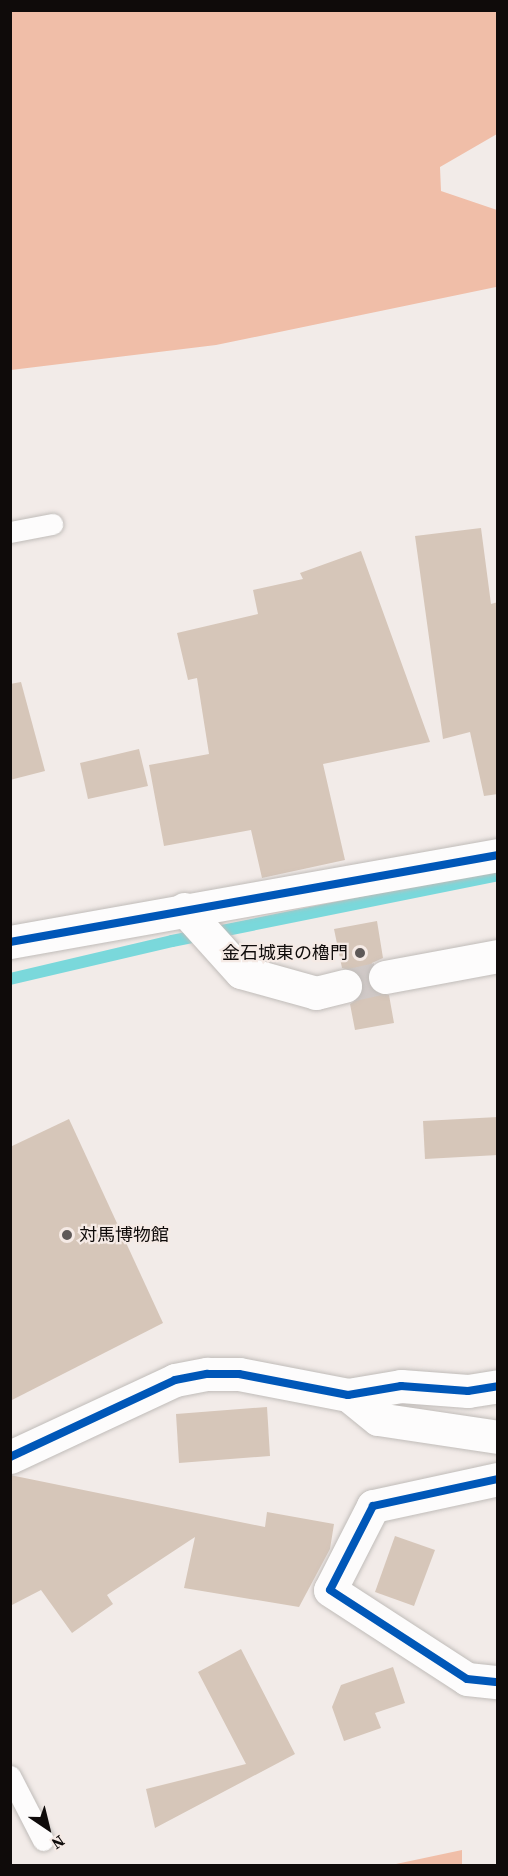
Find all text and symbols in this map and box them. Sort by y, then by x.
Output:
place label: 金石城東の櫓門 [222,942,348,964]
marker: 金石城東の櫓門 [353,946,367,960]
place label: 対馬博物館 [79,1224,169,1246]
marker: 対馬博物館 [60,1228,74,1242]
north arrow [18,1798,78,1858]
text: N [47,1830,69,1855]

